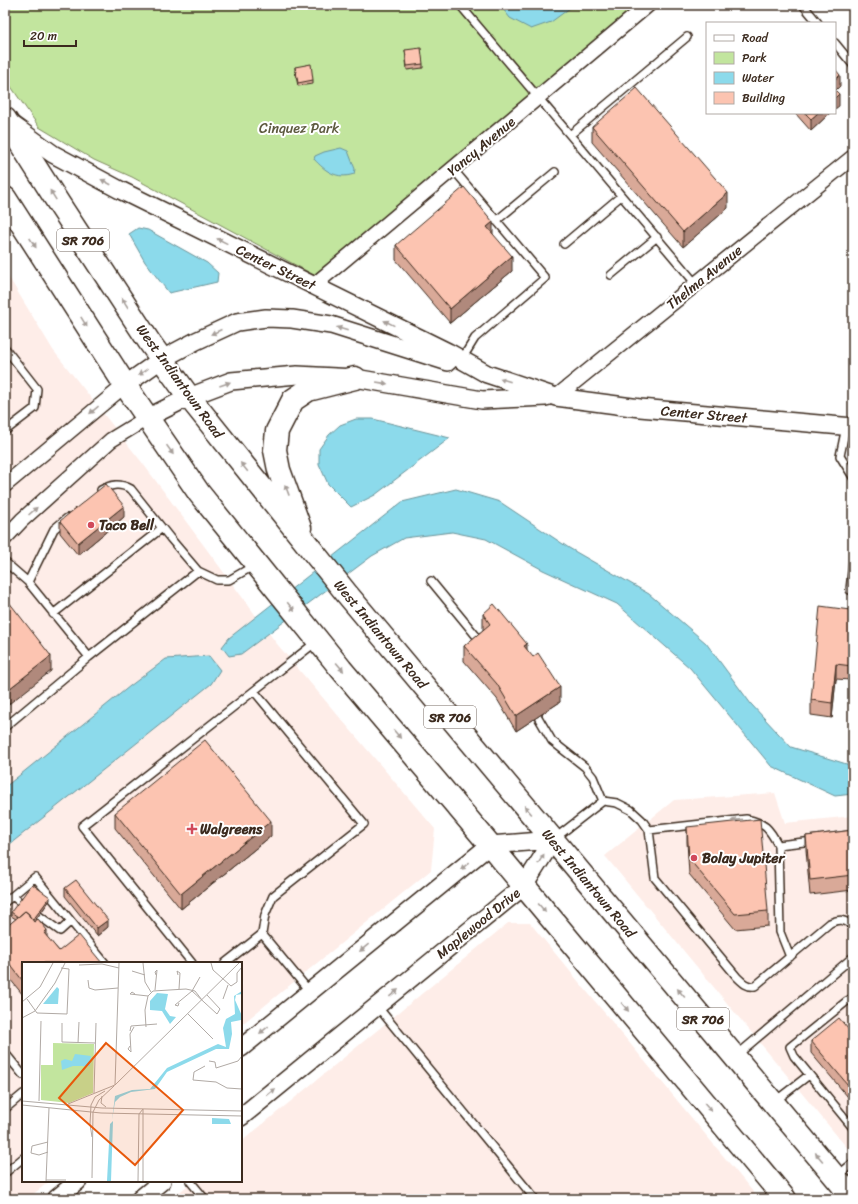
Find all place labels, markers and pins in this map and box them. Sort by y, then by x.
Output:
place label: Taco Bell [99,513,155,538]
marker: Taco Bell [86,520,96,530]
place label: Walgreens [200,817,263,842]
marker: Walgreens [187,824,197,834]
place label: Bolay Jupiter [702,846,786,871]
marker: Bolay Jupiter [689,853,699,863]

